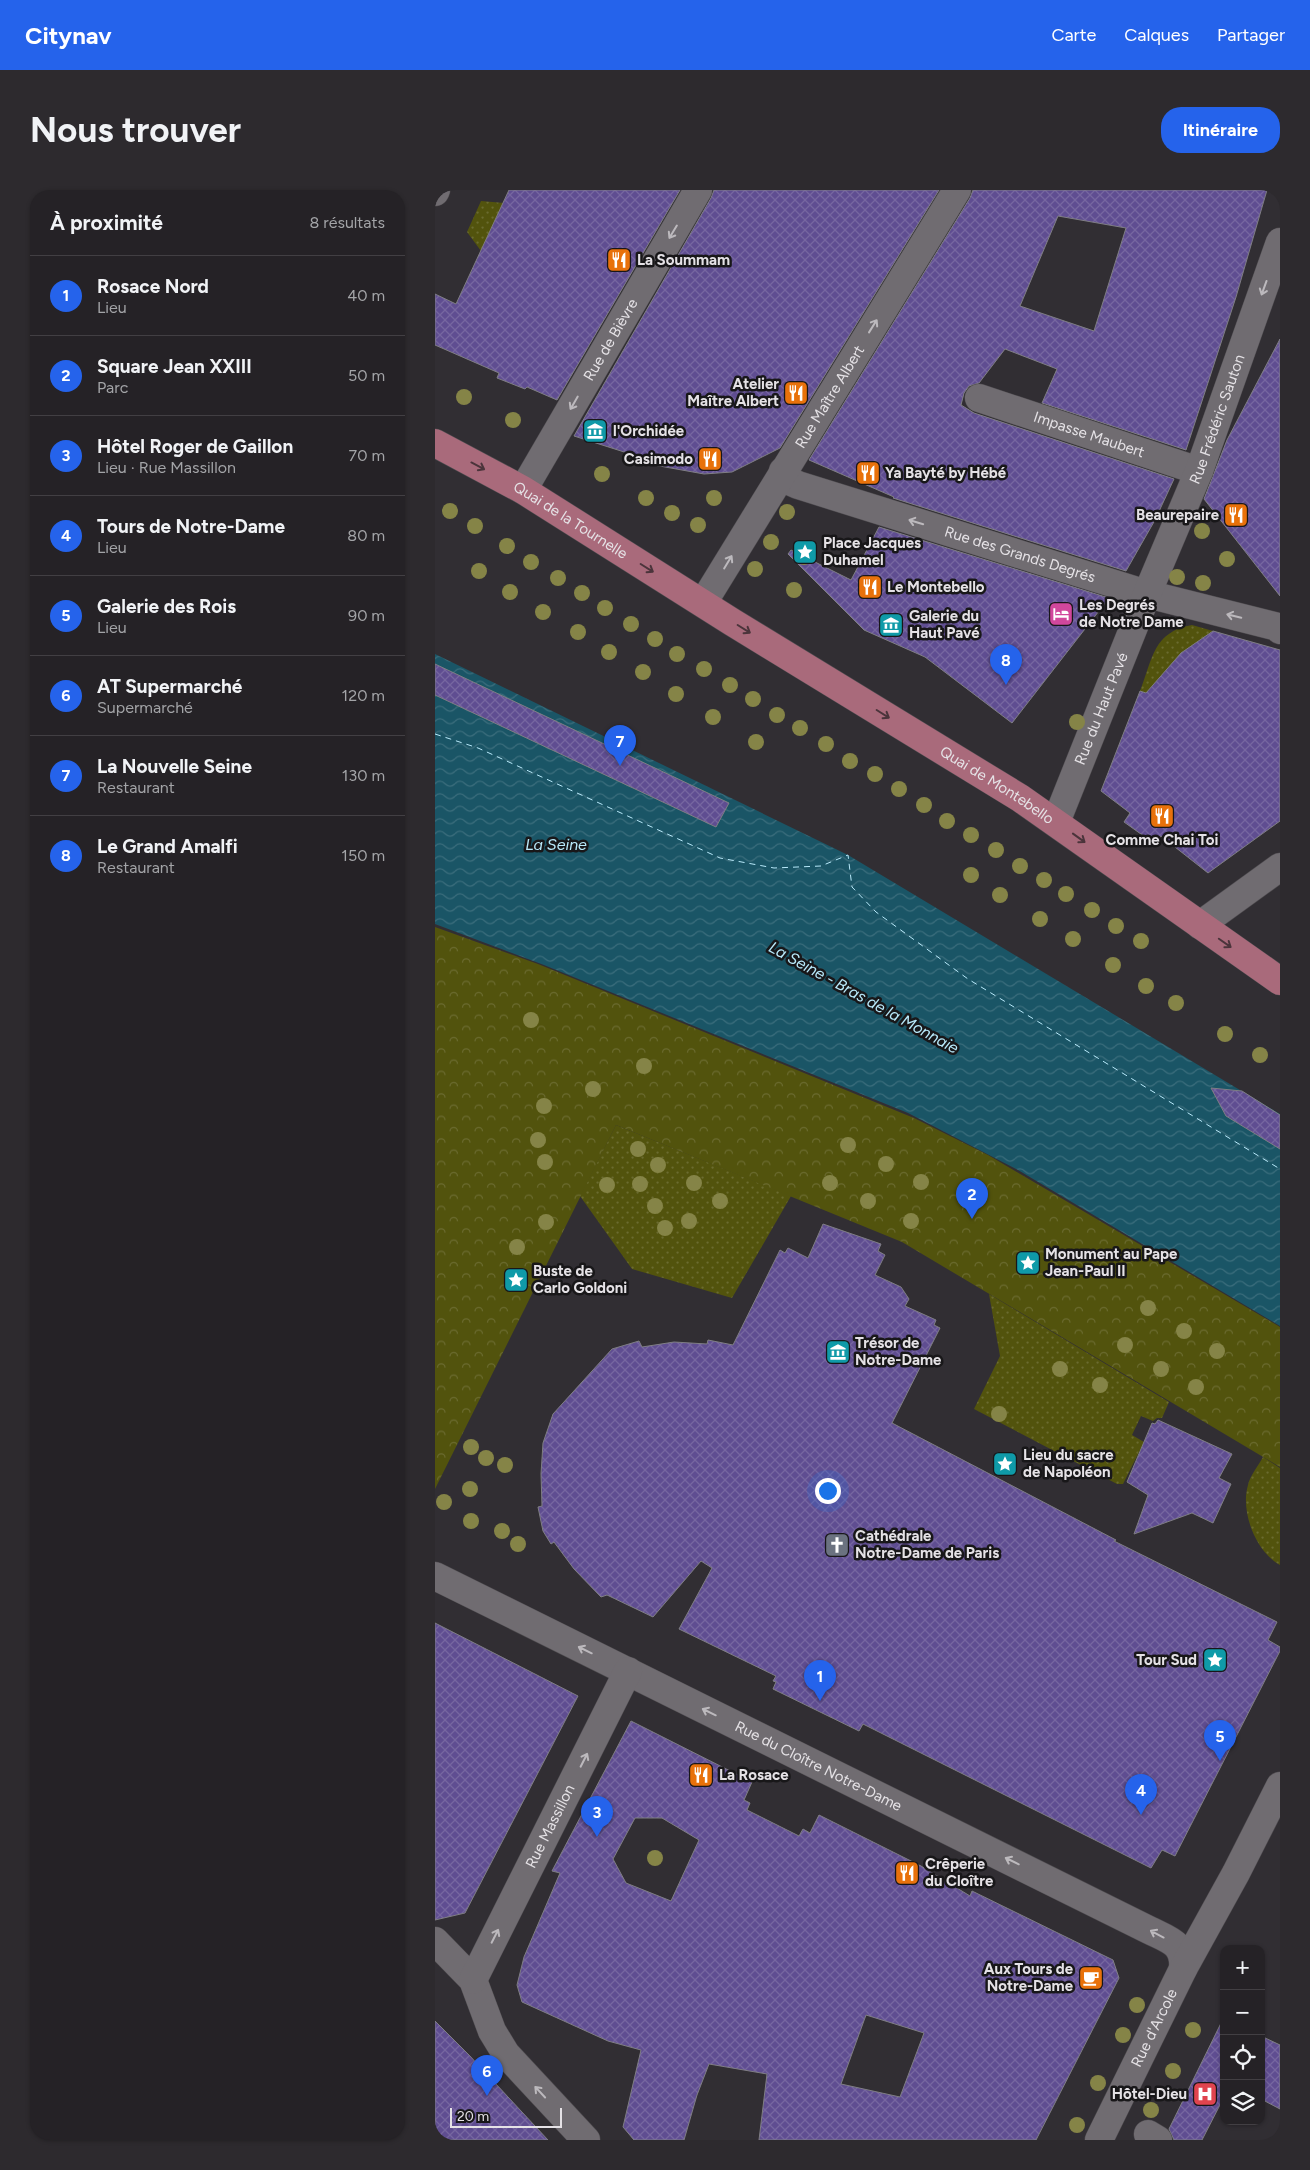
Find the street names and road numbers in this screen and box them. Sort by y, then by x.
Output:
street label: Rue de Bièvre [580,295,642,384]
street label: Rue Maître Albert [791,342,868,452]
street label: Rue Frédéric Sauton [1186,352,1249,487]
street label: Impasse Maubert [1031,408,1147,461]
street label: Quai de la Tournelle [510,478,631,563]
street label: Rue des Grands Degrés [942,522,1098,586]
street label: Rue du Haut Pavé [1071,650,1132,767]
street label: Quai de Montebello [937,742,1058,828]
street label: Rue du Cloître Notre-Dame [732,1717,905,1815]
street label: Rue Massillon [522,1781,579,1871]
street label: Rue d'Arcole [1127,1986,1181,2070]

